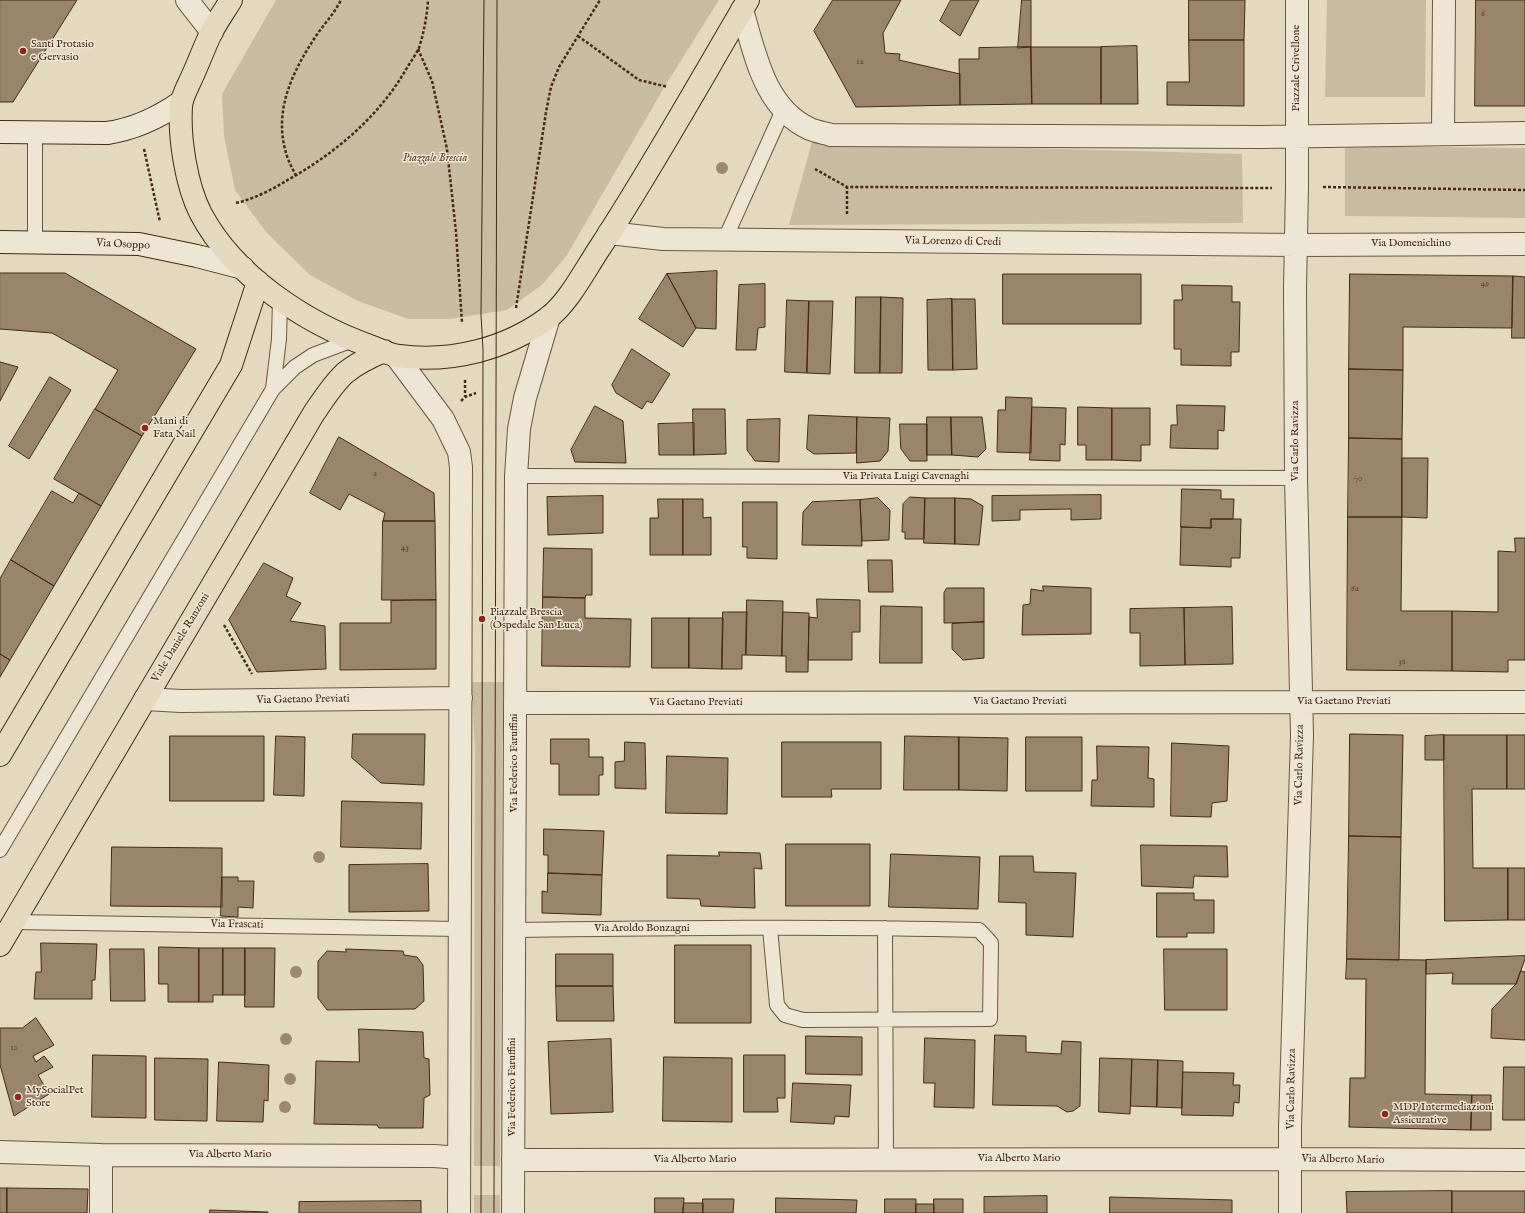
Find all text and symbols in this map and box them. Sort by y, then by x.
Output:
house number: 6 [1481,9,1485,19]
street label: Piazzale Crivellone [1290,25,1304,111]
place label: Santi Protasio e Gervasio [31,38,94,64]
marker: Santi Protasio e Gervasio [18,46,28,56]
house number: 12 [856,57,864,67]
park label: Piazzale Brescia [403,152,467,166]
street label: Via Lorenzo di Credi [905,235,1001,249]
street label: Via Osoppo [96,237,150,253]
street label: Via Domenichino [1371,237,1451,251]
house number: 49 [1481,279,1489,289]
street label: Via Carlo Ravizza [1289,401,1303,481]
place label: Mani di Fata Nail [153,415,195,441]
marker: Mani di Fata Nail [140,423,150,433]
house number: 2 [373,469,377,479]
street label: Via Privata Luigi Cavenaghi [843,470,969,484]
house number: 70 [1354,474,1362,484]
house number: 43 [401,543,409,553]
house number: 62 [1351,584,1359,594]
street label: Viale Daniele Ranzoni [149,591,213,685]
place label: Piazzale Brescia (Ospedale San Luca) [490,606,582,632]
marker: Piazzale Brescia (Ospedale San Luca) [477,614,487,624]
house number: 38 [1399,657,1405,667]
street label: Via Gaetano Previati [256,693,350,707]
street label: Via Gaetano Previati [973,695,1067,709]
street label: Via Gaetano Previati [1297,695,1391,709]
street label: Via Gaetano Previati [649,696,743,710]
street label: Via Federico Faruffini [508,714,522,812]
street label: Via Carlo Ravizza [1293,724,1307,806]
street label: Via Frascati [210,918,264,932]
street label: Via Aroldo Bonzagni [594,922,690,936]
street label: Via Federico Faruffini [506,1038,520,1136]
house number: 10 [10,1043,18,1053]
street label: Via Carlo Ravizza [1285,1048,1299,1130]
place label: MySocialPet Store [26,1084,84,1110]
marker: MySocialPet Store [13,1092,23,1102]
place label: MDP Intermediazioni Assicurative [1393,1101,1494,1127]
marker: MDP Intermediazioni Assicurative [1380,1109,1390,1119]
street label: Via Alberto Mario [189,1148,271,1162]
street label: Via Alberto Mario [978,1152,1060,1166]
street label: Via Alberto Mario [654,1153,736,1167]
street label: Via Alberto Mario [1302,1153,1384,1167]

